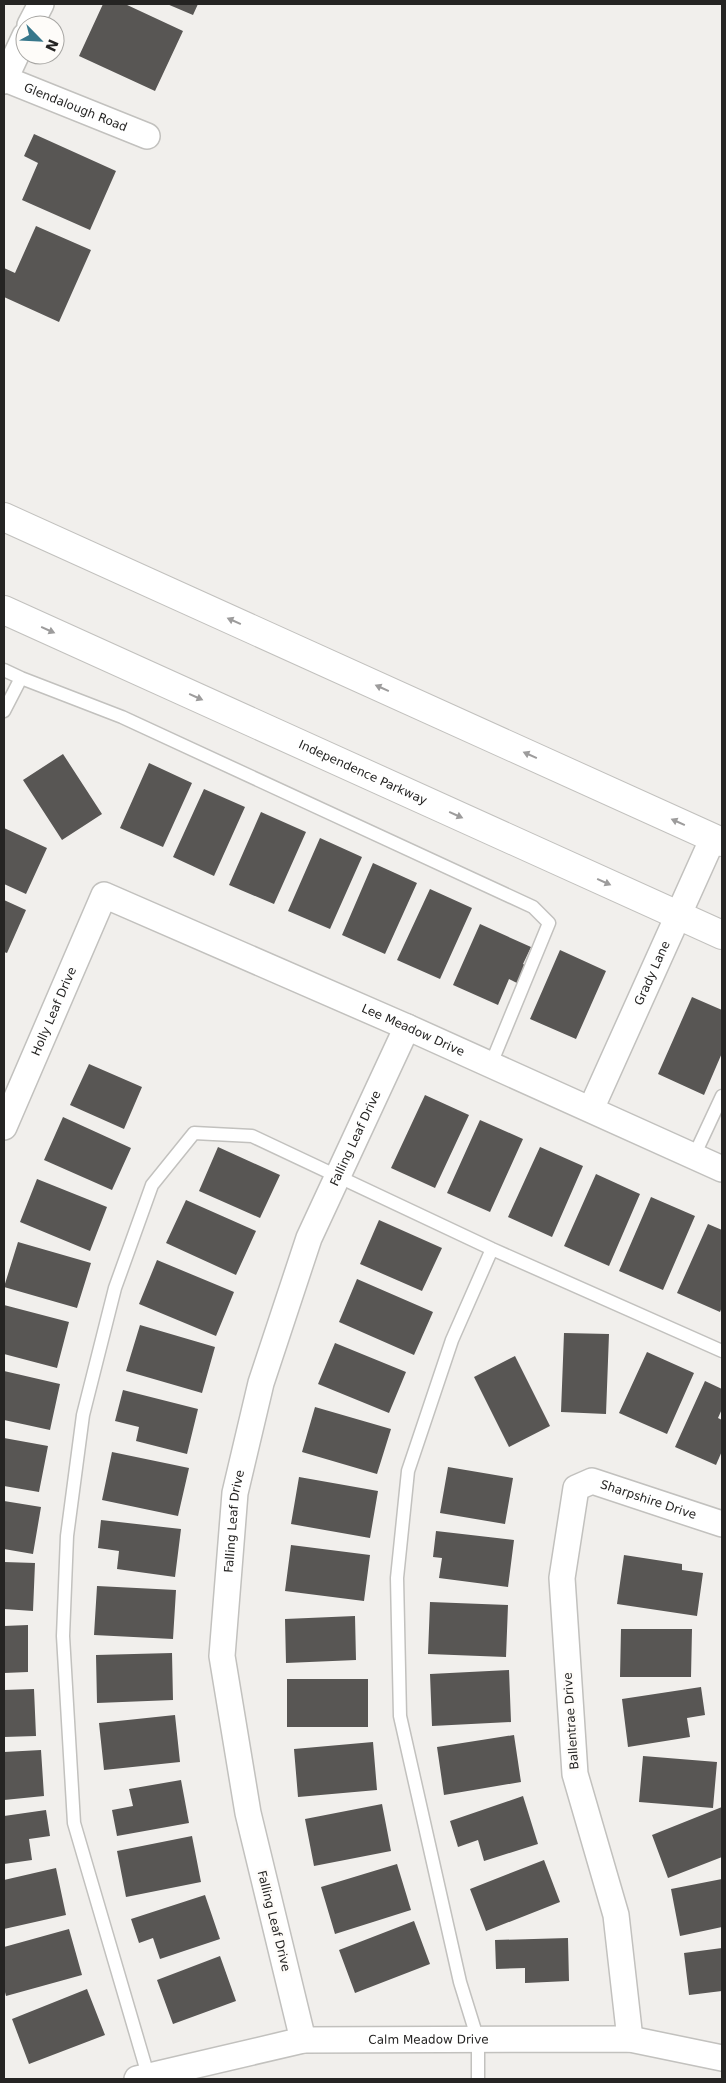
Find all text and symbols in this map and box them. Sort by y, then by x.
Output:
north arrow [15,15,65,65]
text: N [42,37,62,54]
street label: Glendalough Road [22,80,129,134]
one-way arrow [227,617,241,625]
one-way arrow [41,626,55,634]
one-way arrow [375,684,389,692]
one-way arrow [189,693,203,701]
street label: Independence Parkway [297,737,429,808]
one-way arrow [523,751,537,759]
one-way arrow [449,811,463,819]
one-way arrow [671,818,685,826]
one-way arrow [597,878,611,886]
street label: Grady Lane [632,939,673,1008]
street label: Holly Leaf Drive [29,965,79,1058]
street label: Lee Meadow Drive [360,1001,467,1059]
street label: Falling Leaf Drive [327,1088,384,1188]
street label: Falling Leaf Drive [222,1468,247,1573]
street label: Sharpshire Drive [599,1477,698,1522]
street label: Ballentrae Drive [561,1672,581,1770]
street label: Falling Leaf Drive [255,1869,293,1973]
street label: Calm Meadow Drive [368,2032,489,2047]

